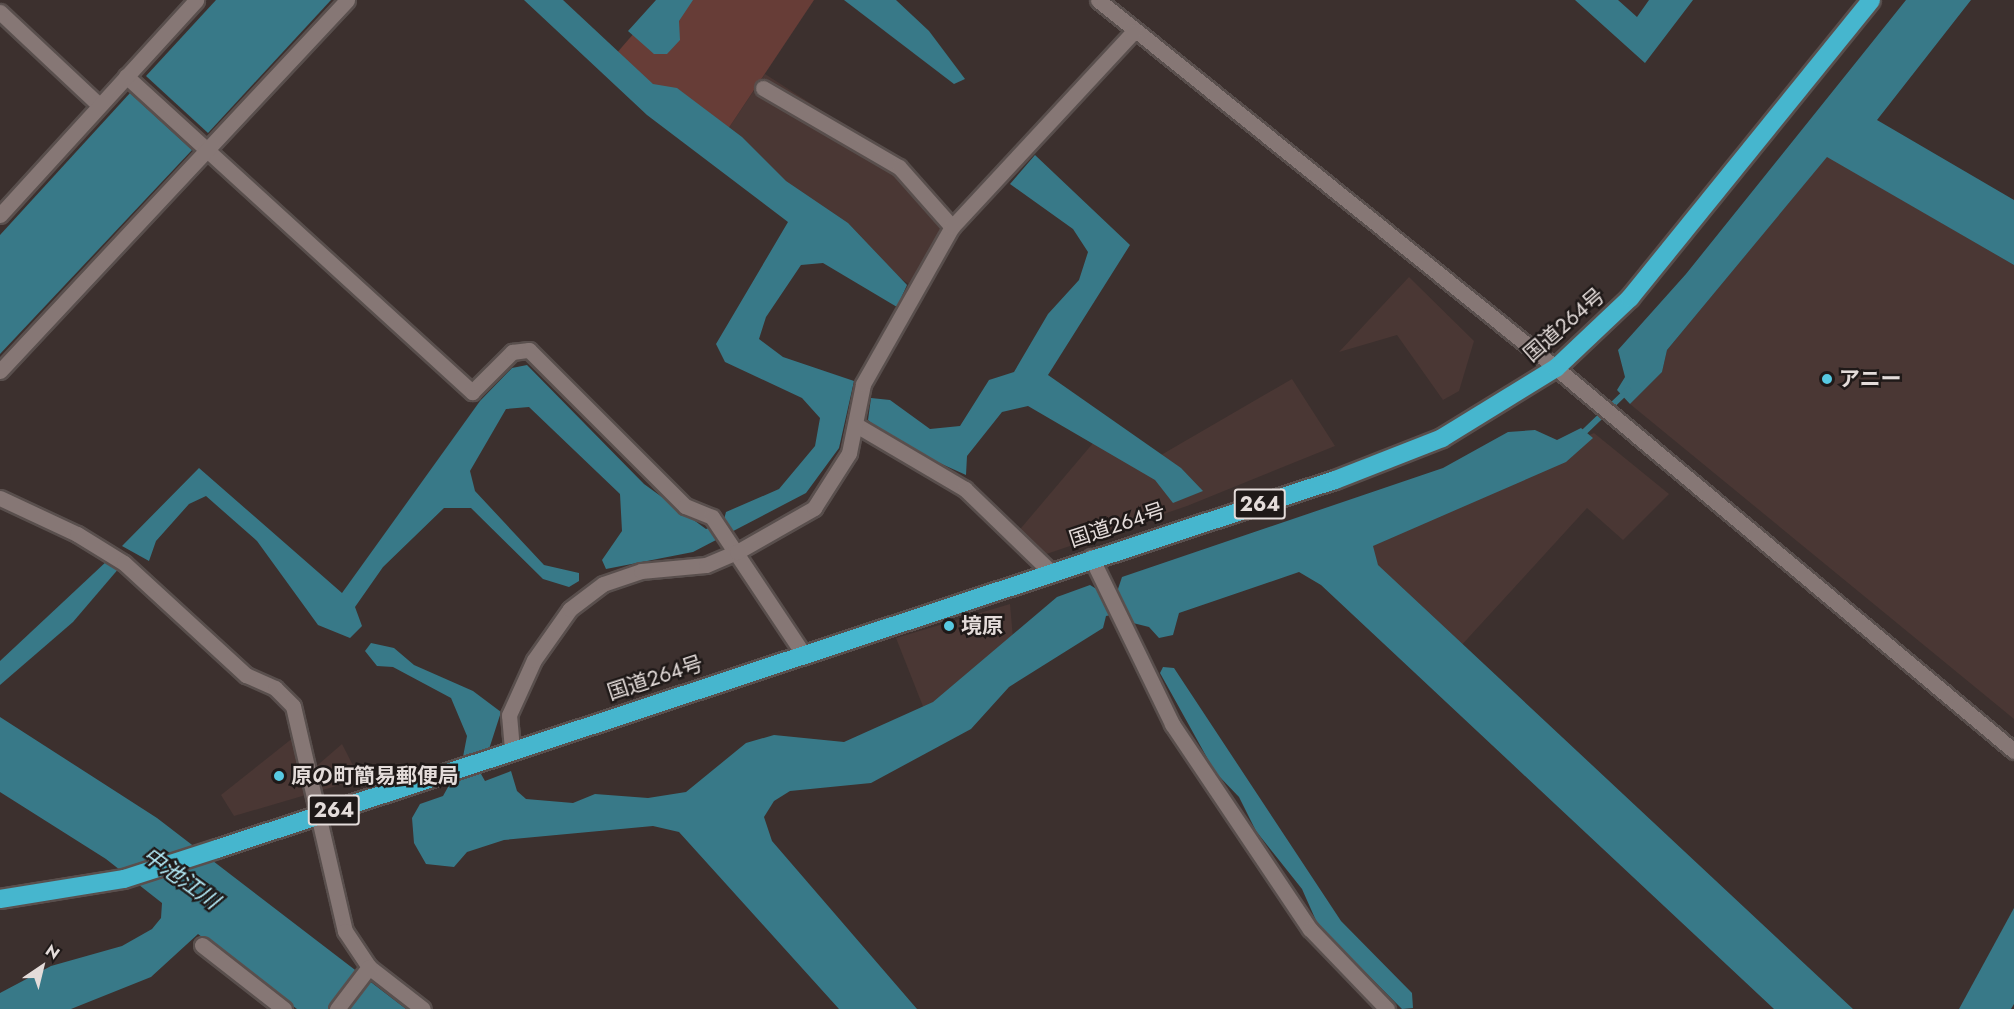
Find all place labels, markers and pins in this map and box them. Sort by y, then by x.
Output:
place label: アニー [1839,366,1902,392]
marker: アニー [1820,372,1834,386]
place label: 境原 [961,613,1003,639]
marker: 境原 [942,619,956,633]
place label: 原の町簡易郵便局 [291,763,459,789]
marker: 原の町簡易郵便局 [272,769,286,783]

